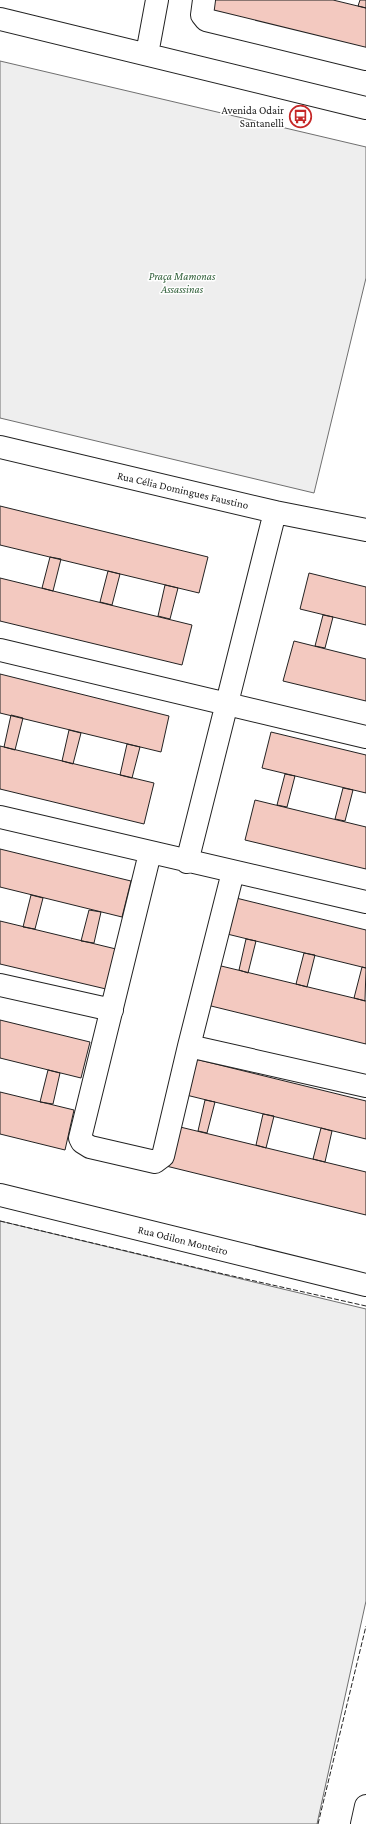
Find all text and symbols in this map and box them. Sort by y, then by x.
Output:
bus stop icon: Avenida Odair Santanelli [287,103,313,129]
place label: Avenida Odair Santanelli [221,104,284,129]
park label: Praça Mamonas Assassinas [149,270,216,295]
street label: Rua Célia Domingues Faustino [116,469,250,512]
street label: Rua Odilon Monteiro [137,1223,230,1257]

